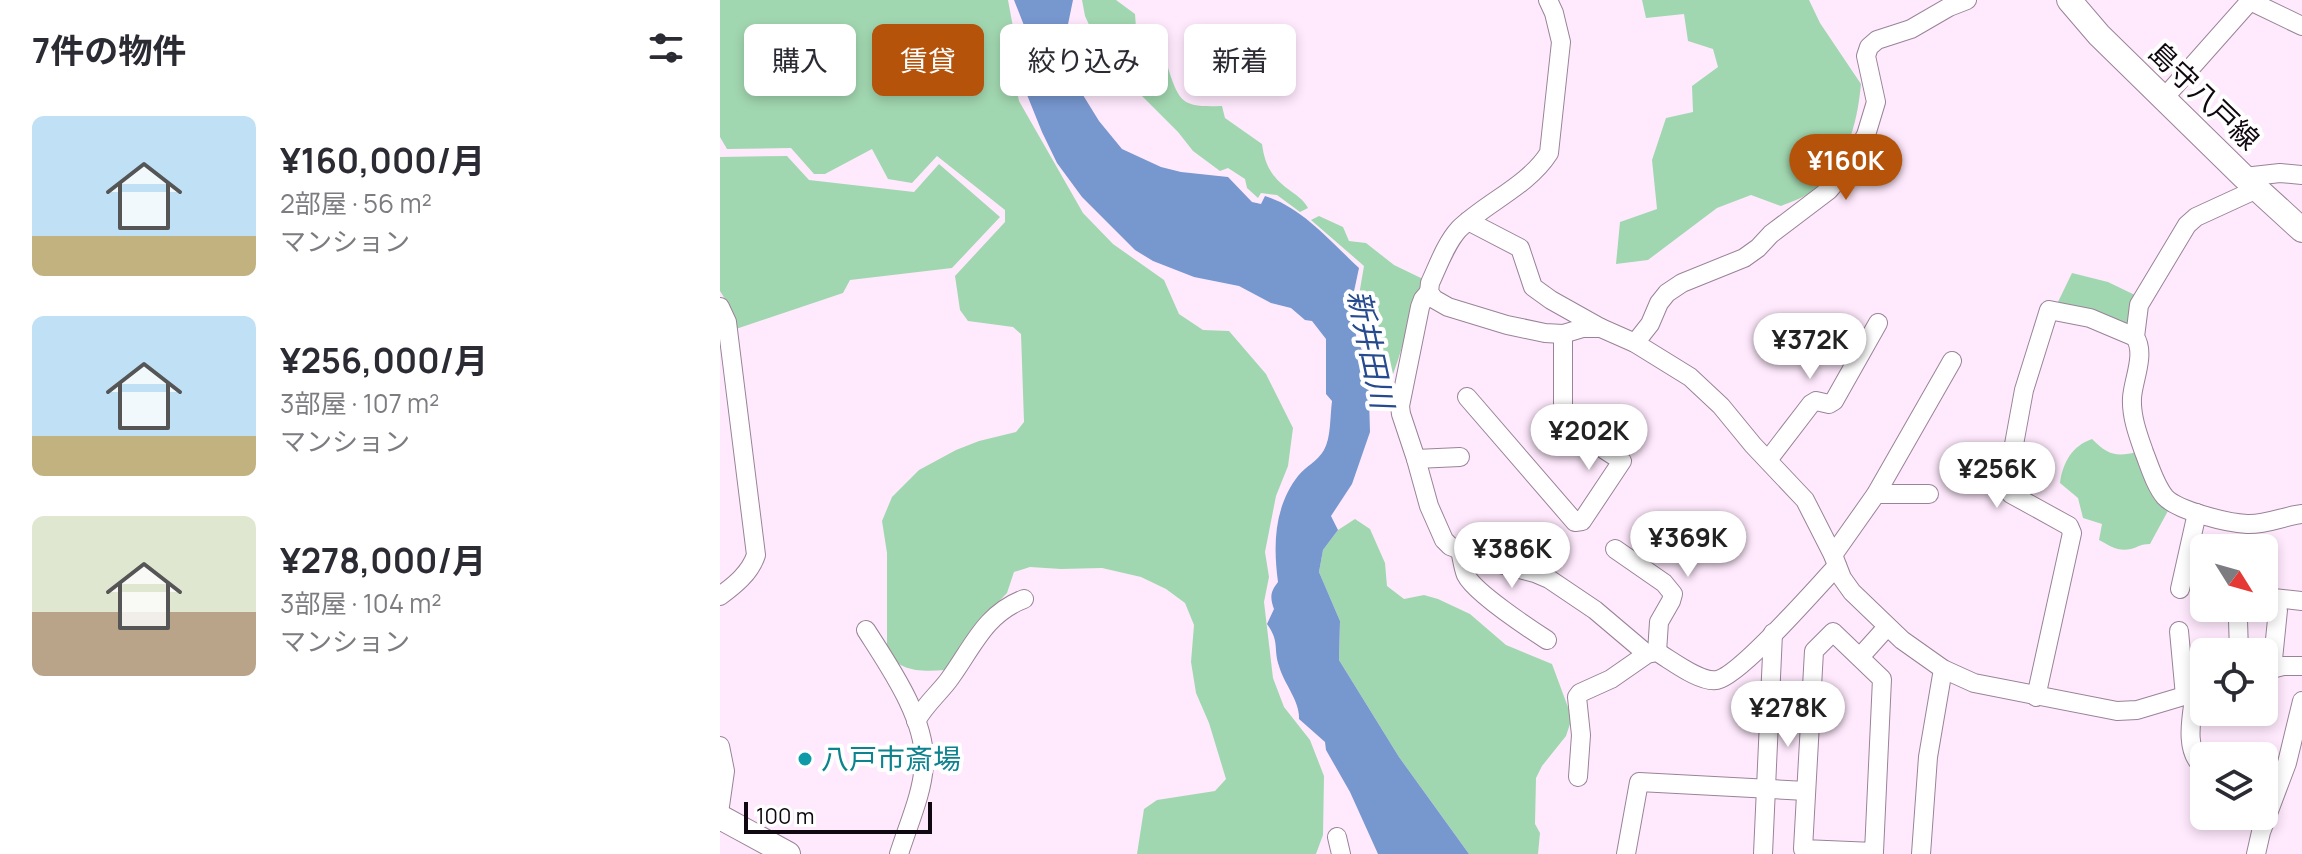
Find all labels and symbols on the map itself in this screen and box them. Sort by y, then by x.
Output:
street label: 島守八戸線 [2141,33,2268,158]
pin: ¥160K [1790,134,1902,202]
water label: 新井田川 [1339,286,1405,415]
pin: ¥372K [1754,313,1866,381]
pin: ¥202K [1533,404,1645,472]
pin: ¥256K [1941,442,2053,510]
pin: ¥369K [1632,511,1744,579]
pin: ¥386K [1456,522,1568,590]
north arrow [2190,534,2278,622]
pin: ¥278K [1732,681,1844,749]
place label: 八戸市斎場 [821,739,961,777]
marker: 八戸市斎場 [796,750,814,768]
scale bar [744,798,932,834]

